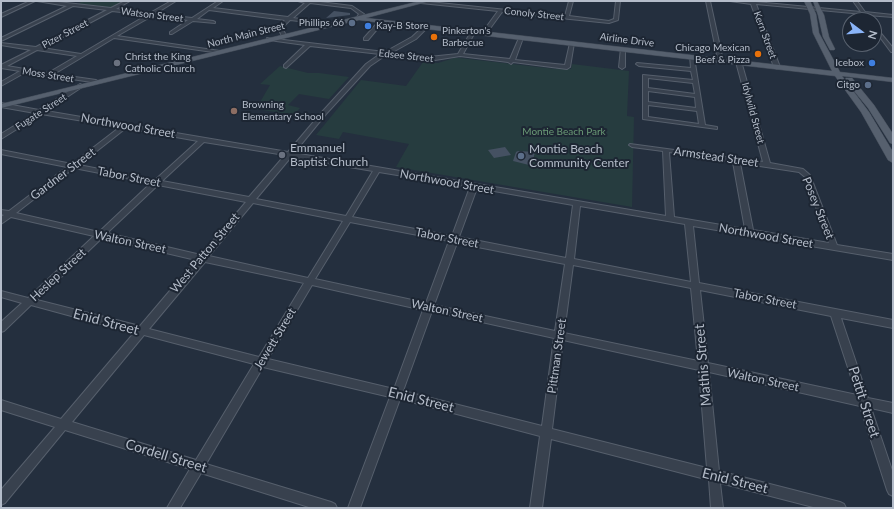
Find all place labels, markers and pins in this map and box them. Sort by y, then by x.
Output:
place label: Phillips 66 [299,17,344,29]
marker: Phillips 66 [347,18,357,28]
place label: Kay-B Store [376,20,428,32]
marker: Kay-B Store [363,21,373,31]
place label: Pinkerton's Barbecue [442,25,491,48]
marker: Pinkerton's Barbecue [429,32,439,42]
place label: Chicago Mexican Beef & Pizza [675,42,750,66]
marker: Chicago Mexican Beef & Pizza [753,49,763,59]
place label: Christ the King Catholic Church [125,51,195,74]
place label: Icebox [835,57,864,69]
marker: Christ the King Catholic Church [112,58,122,68]
marker: Icebox [867,58,877,68]
place label: Citgo [837,79,860,91]
marker: Citgo [863,80,873,90]
place label: Browning Elementary School [242,99,324,122]
marker: Browning Elementary School [229,106,239,116]
place label: Emmanuel Baptist Church [290,141,368,169]
place label: Montie Beach Community Center [529,142,629,170]
marker: Emmanuel Baptist Church [277,150,287,160]
marker: Montie Beach Community Center [516,151,526,161]

